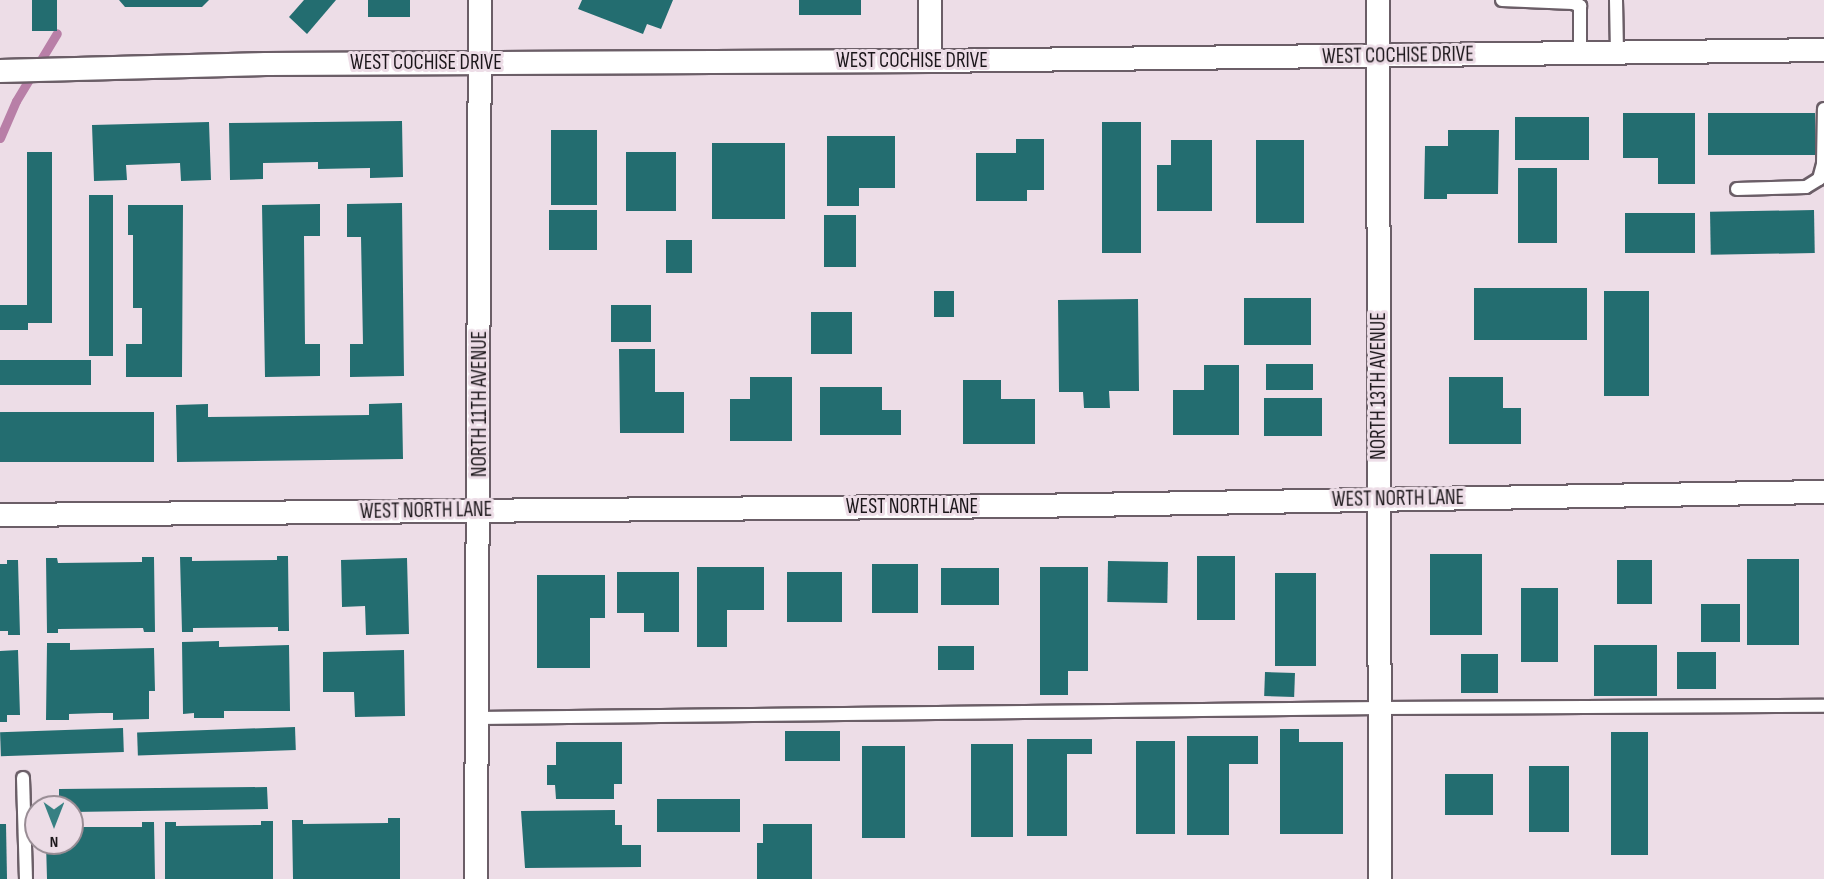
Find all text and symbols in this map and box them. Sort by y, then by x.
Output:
street label: WEST COCHISE DRIVE [1322,42,1474,70]
street label: WEST COCHISE DRIVE [836,48,988,74]
street label: WEST COCHISE DRIVE [350,50,502,76]
street label: NORTH 13TH AVENUE [1366,312,1392,460]
street label: NORTH 11TH AVENUE [467,331,493,477]
street label: WEST NORTH LANE [1332,485,1464,513]
street label: WEST NORTH LANE [846,494,978,520]
street label: WEST NORTH LANE [360,497,492,525]
north arrow [24,795,84,855]
text: N [50,832,58,851]

